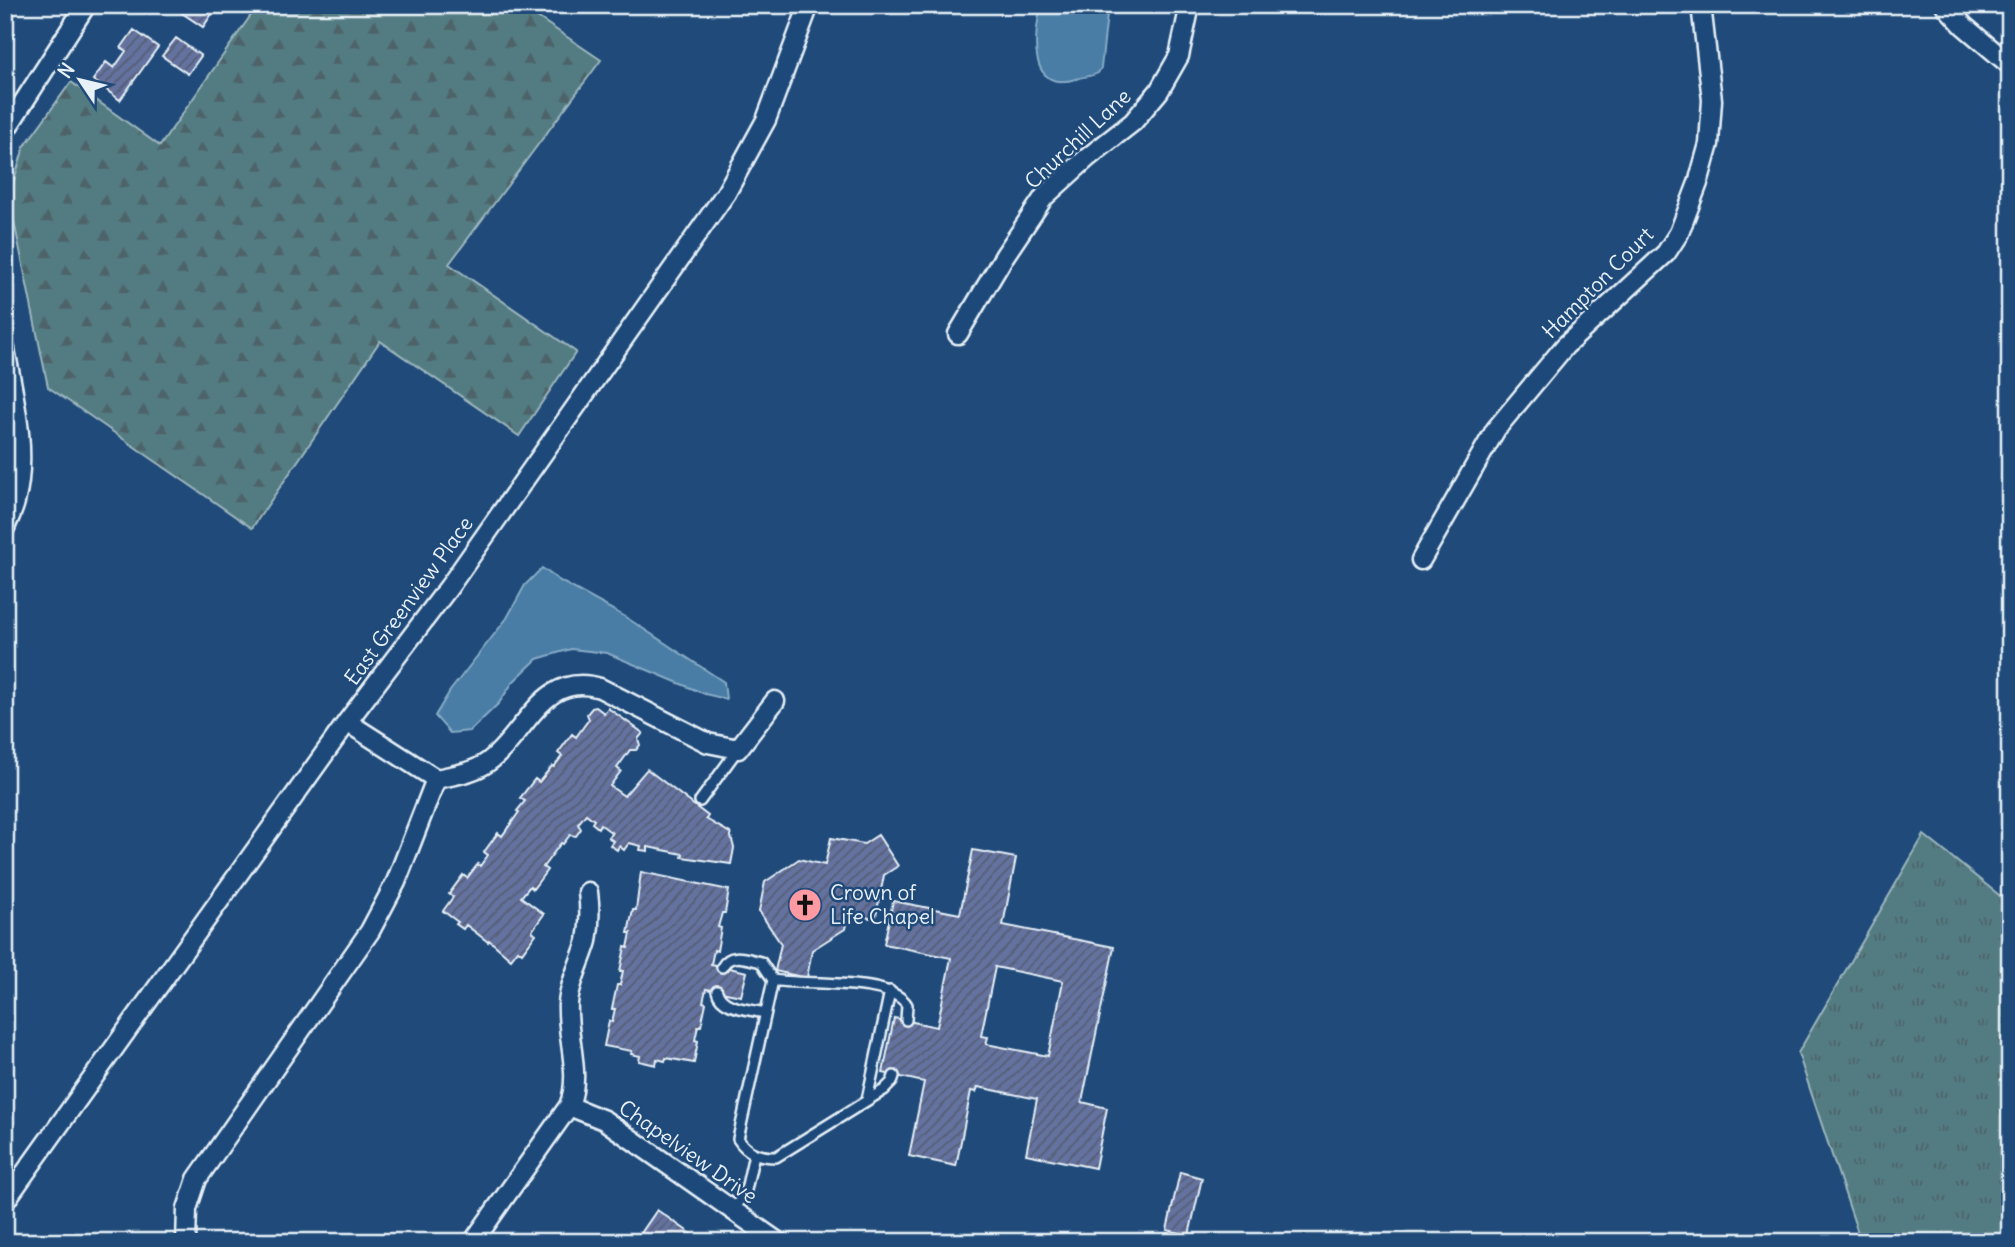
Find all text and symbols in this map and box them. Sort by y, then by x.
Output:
north arrow [46,46,116,116]
text: N [52,58,80,83]
street label: Churchill Lane [1019,83,1136,195]
street label: Hampton Court [1536,221,1659,344]
street label: East Greenview Place [338,511,479,690]
place label: Crown of Life Chapel [830,879,935,930]
church icon: Crown of Life Chapel [786,886,824,924]
street label: Chapelview Drive [614,1094,763,1209]

